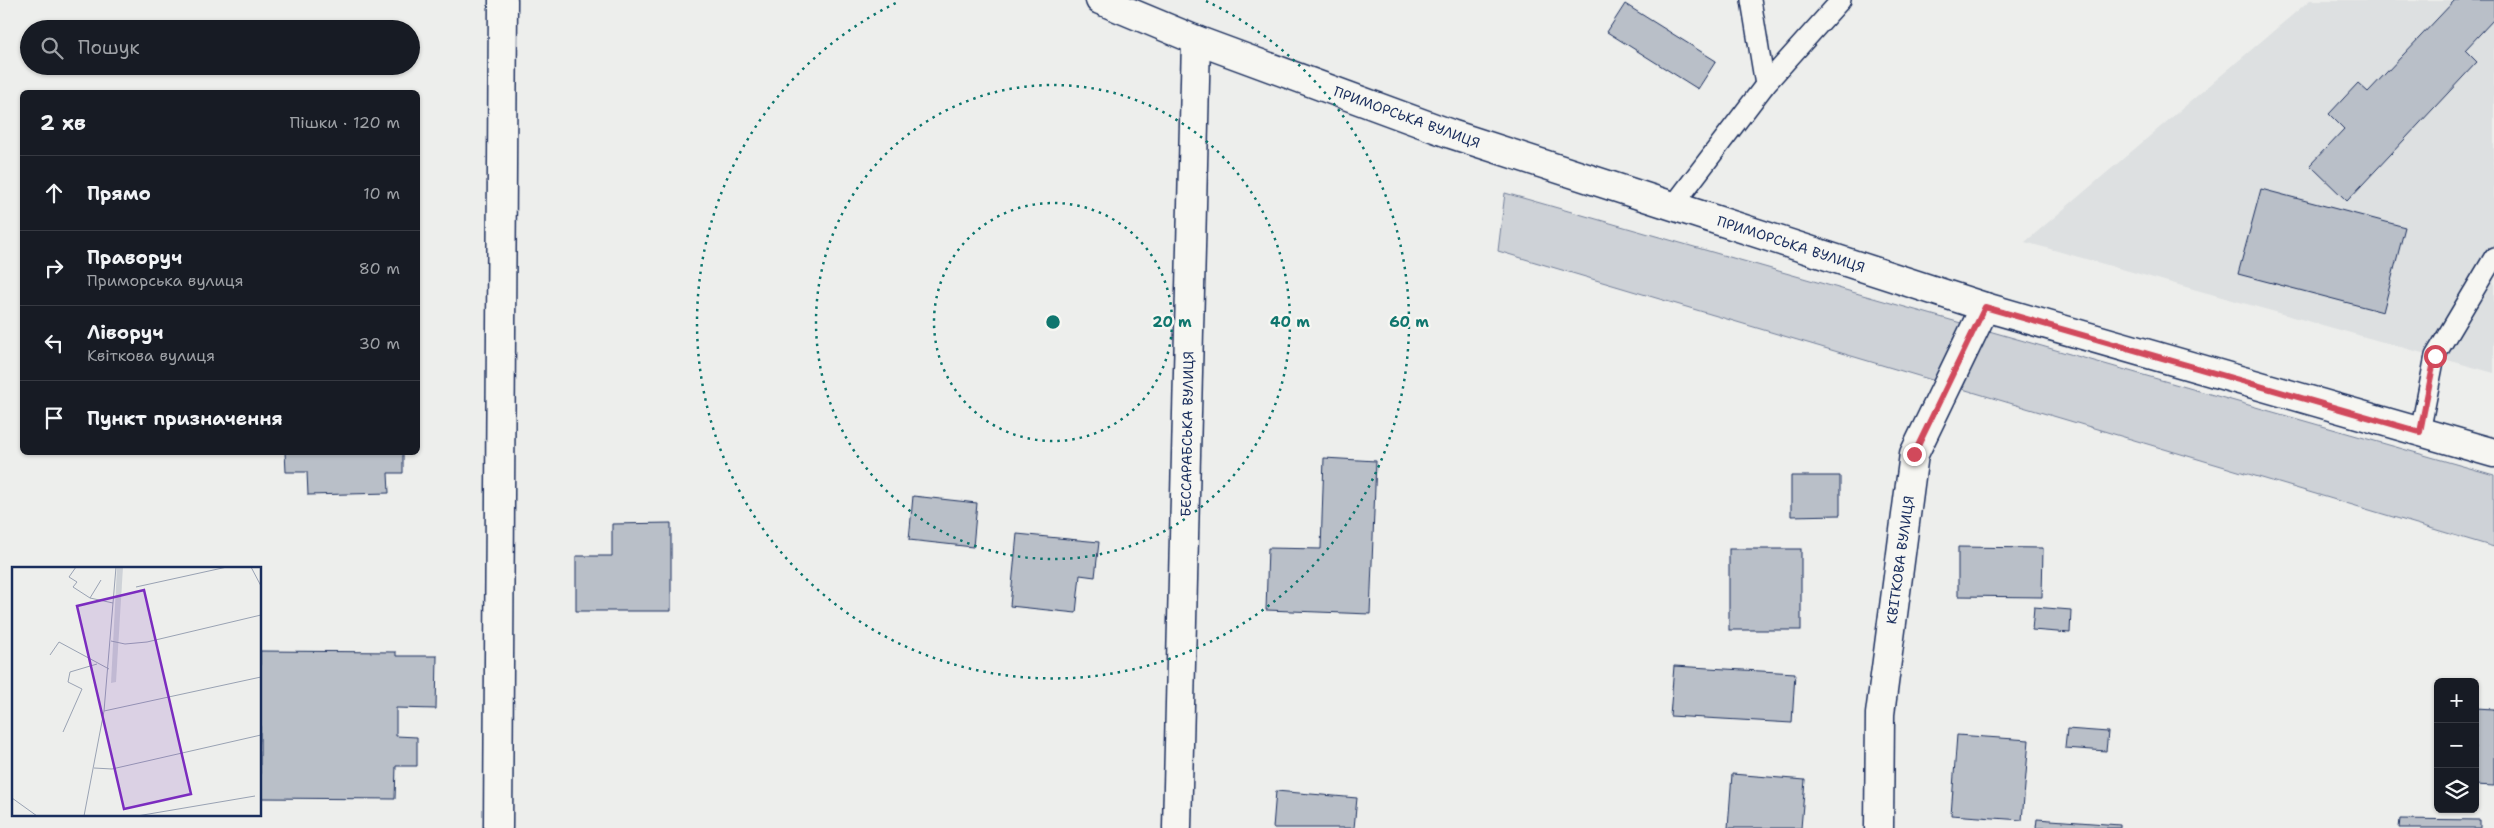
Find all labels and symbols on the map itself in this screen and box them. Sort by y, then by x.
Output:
street label: ПРИМОРСЬКА ВУЛИЦЯ [1331,82,1483,152]
street label: ПРИМОРСЬКА ВУЛИЦЯ [1715,212,1867,276]
text: 20 m [1152,312,1192,332]
text: 40 m [1270,312,1310,332]
text: 60 m [1389,312,1429,332]
centre of rings [1044,313,1062,331]
route start [2424,345,2447,368]
street label: БЕССАРАБСЬКА ВУЛИЦЯ [1177,351,1197,517]
route end [1903,443,1926,466]
street label: КВІТКОВА ВУЛИЦЯ [1882,495,1918,625]
inset map [12,567,261,816]

